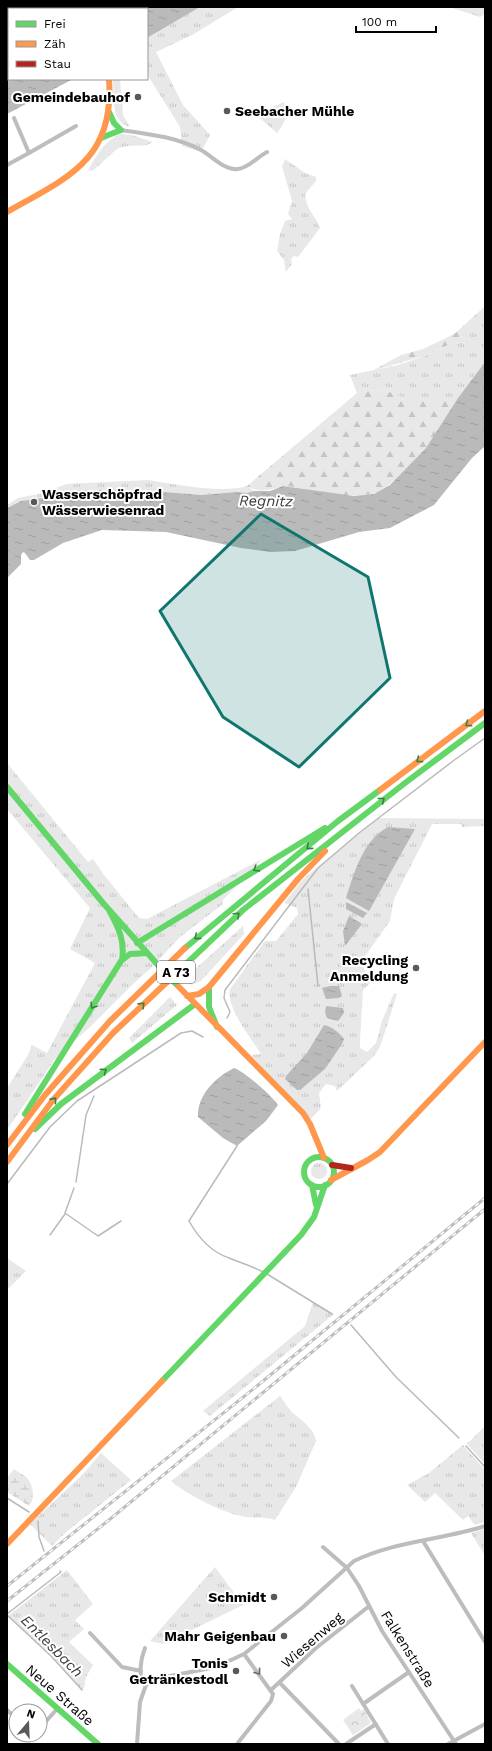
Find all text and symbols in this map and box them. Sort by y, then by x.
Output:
legend [8,8,148,80]
scale bar [356,8,436,34]
text: 100 m [362,15,397,29]
text: Frei [44,17,66,31]
text: Zäh [44,37,66,51]
text: Stau [44,57,71,71]
place label: Gemeindebauhof [13,89,130,105]
marker: Gemeindebauhof [133,92,143,102]
place label: Seebacher Mühle [235,103,354,119]
marker: Seebacher Mühle [222,106,232,116]
place label: Wasserschöpfrad Wässerwiesenrad [42,486,164,518]
water label: Regnitz [239,492,293,510]
marker: Wasserschöpfrad Wässerwiesenrad [29,497,39,507]
one-way arrow [465,719,472,726]
one-way arrow [417,755,424,762]
one-way arrow [377,798,384,805]
one-way arrow [306,842,313,849]
one-way arrow [253,864,260,872]
one-way arrow [232,913,239,920]
one-way arrow [194,933,202,940]
place label: Recycling Anmeldung [330,952,408,984]
road number: A 73 [157,961,195,983]
marker: Recycling Anmeldung [411,963,421,973]
one-way arrow [90,1002,98,1009]
one-way arrow [137,1002,145,1010]
one-way arrow [100,1069,107,1076]
one-way arrow [49,1097,56,1104]
place label: Schmidt [208,1589,266,1605]
marker: Schmidt [269,1592,279,1602]
street label: Falkenstraße [378,1607,438,1691]
street label: Wiesenweg [278,1609,346,1671]
water label: Entlesbach [17,1611,87,1681]
place label: Mahr Geigenbau [164,1628,276,1644]
marker: Mahr Geigenbau [279,1631,289,1641]
place label: Tonis Getränkestodl [129,1655,229,1687]
street label: Neue Straße [23,1661,97,1729]
marker: Tonis Getränkestodl [231,1666,241,1676]
one-way arrow [253,1667,260,1674]
north arrow [8,1703,48,1743]

